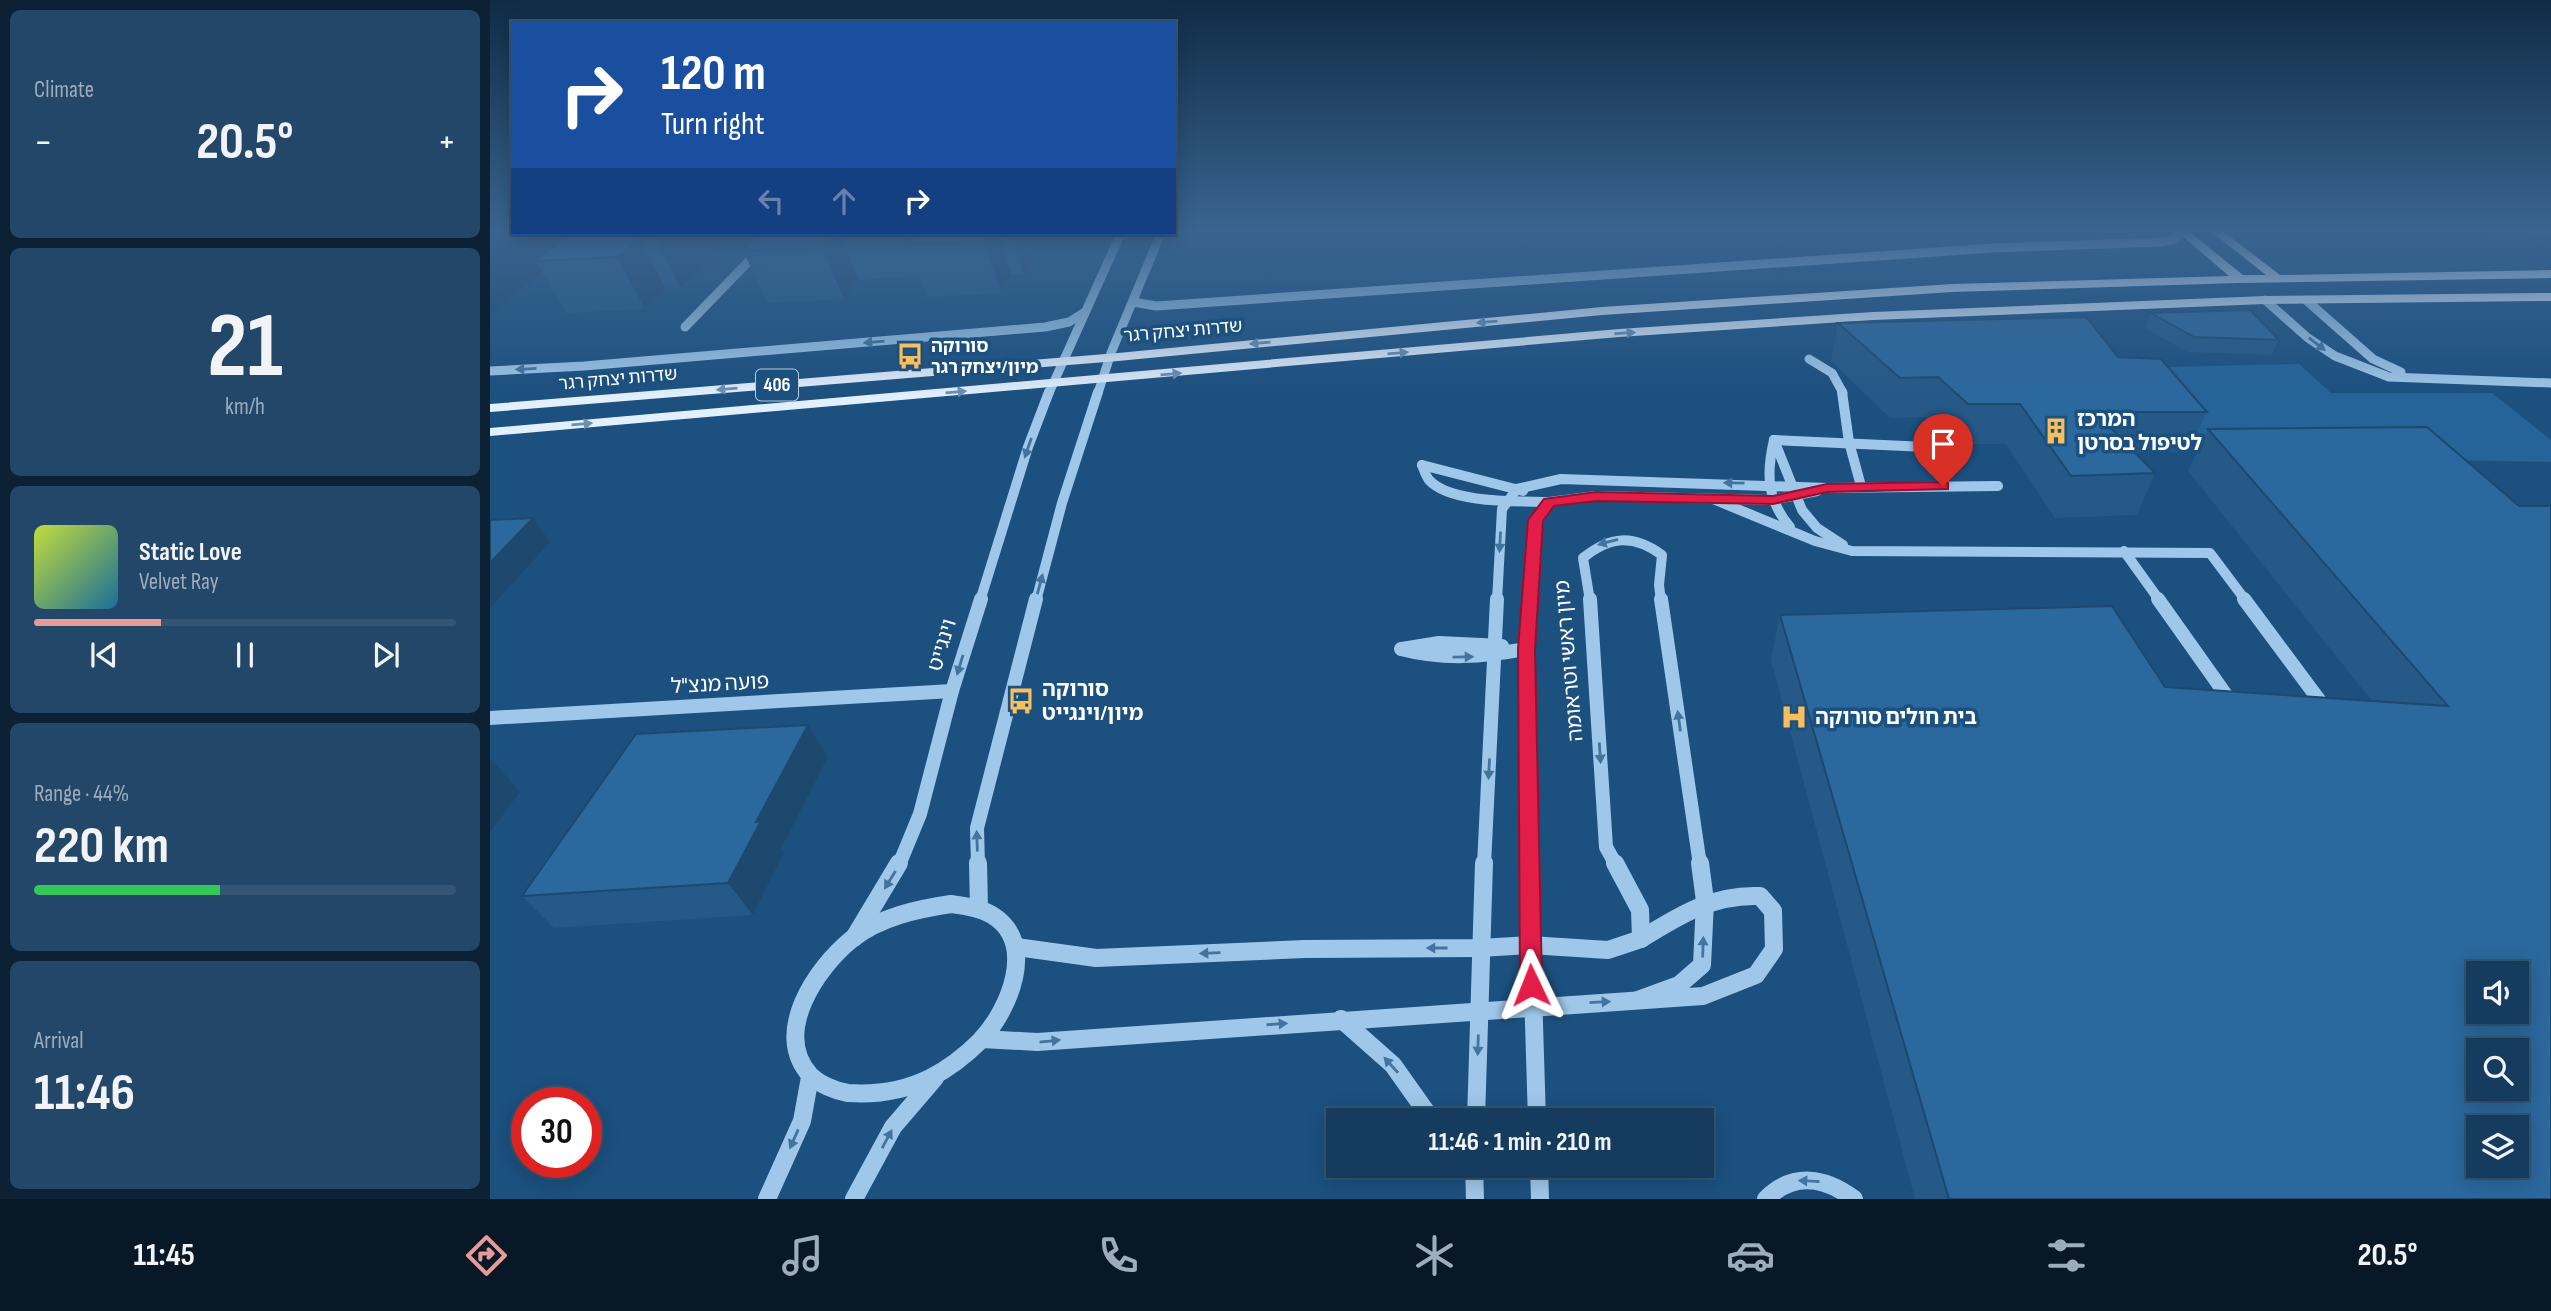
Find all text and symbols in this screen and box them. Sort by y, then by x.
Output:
text: 120 m [661,45,766,104]
icon: right [546,49,637,140]
text: Climate [34,76,94,104]
text: Turn right [661,105,765,144]
text: 20.5° [196,111,294,174]
text: − [34,120,53,165]
text: + [437,120,456,165]
icon: left [752,182,790,220]
icon: ahead [825,182,863,220]
icon: right [898,182,936,220]
text: 21 [207,293,283,402]
street label: שדרות יצחק רגר [1123,315,1243,347]
one-way arrow [1475,317,1497,328]
one-way arrow [1614,327,1636,338]
one-way arrow [863,336,885,347]
place label: סורוקה מיון/יצחק רגר [931,336,1039,378]
one-way arrow [2307,337,2325,352]
one-way arrow [1249,338,1271,349]
bus stop icon: סורוקה מיון/יצחק רגר [895,341,925,371]
one-way arrow [1387,347,1409,358]
street label: שדרות יצחק רגר [558,363,678,395]
one-way arrow [514,364,536,375]
one-way arrow [1161,368,1183,379]
road number: 406 [756,370,798,400]
one-way arrow [716,384,738,395]
one-way arrow [945,386,967,397]
text: km/h [225,393,265,421]
place label: המרכז לטיפול בסרטן [2077,407,2202,456]
pin [1913,414,1973,486]
building icon: המרכז לטיפול בסרטן [2041,416,2071,446]
one-way arrow [572,418,594,429]
icon: arrive [1924,425,1962,463]
one-way arrow [1022,437,1033,458]
one-way arrow [1723,478,1745,489]
one-way arrow [1495,531,1506,553]
text: Static Love [139,537,242,568]
one-way arrow [1596,537,1618,548]
text: Velvet Ray [139,568,219,596]
one-way arrow [1035,573,1046,595]
street label: מיון ראשי וטראומה [1549,579,1589,743]
street label: וינגייט [922,616,962,674]
icon: previous [85,636,123,674]
icon: pause [226,636,264,674]
icon: next [367,636,405,674]
one-way arrow [1452,652,1474,663]
one-way arrow [955,655,965,676]
street label: פועה מנצ"ל [670,669,770,699]
place label: סורוקה מיון/וינגייט [1042,677,1144,726]
bus stop icon: סורוקה מיון/וינגייט [1006,686,1036,716]
hospital icon: בית חולים סורוקה [1779,702,1809,732]
place label: בית חולים סורוקה [1815,705,1977,730]
one-way arrow [1673,710,1684,732]
one-way arrow [1595,743,1606,765]
one-way arrow [1483,758,1494,780]
text: Range · 44% [34,780,129,808]
text: 220 km [34,815,169,878]
one-way arrow [971,830,983,852]
one-way arrow [883,871,896,890]
one-way arrow [1697,935,1708,957]
one-way arrow [1426,942,1448,954]
one-way arrow [1199,948,1221,959]
position arrow [1494,948,1568,1022]
map controls [2466,961,2529,1178]
button: sound [2466,961,2529,1024]
one-way arrow [1589,997,1611,1008]
one-way arrow [1266,1018,1288,1029]
text: Arrival [34,1027,83,1055]
one-way arrow [1039,1035,1061,1046]
one-way arrow [1472,1035,1483,1057]
button: search [2466,1038,2529,1101]
one-way arrow [1384,1057,1400,1074]
text: 11:46 [34,1062,135,1125]
speed limit sign: 30 [511,1087,602,1178]
button: layers [2466,1115,2529,1178]
text: 11:46 · 1 min · 210 m [1429,1127,1611,1158]
one-way arrow [788,1129,799,1150]
one-way arrow [881,1129,892,1149]
one-way arrow [1798,1176,1820,1187]
icon: directions [462,1231,511,1280]
icon: music [778,1231,827,1280]
icon: phone [1094,1231,1143,1280]
icon: climate [1410,1231,1459,1280]
icon: car [1726,1231,1775,1280]
icon: filters [2042,1231,2091,1280]
text: 11:45 [133,1236,195,1275]
text: 20.5° [2358,1236,2417,1275]

